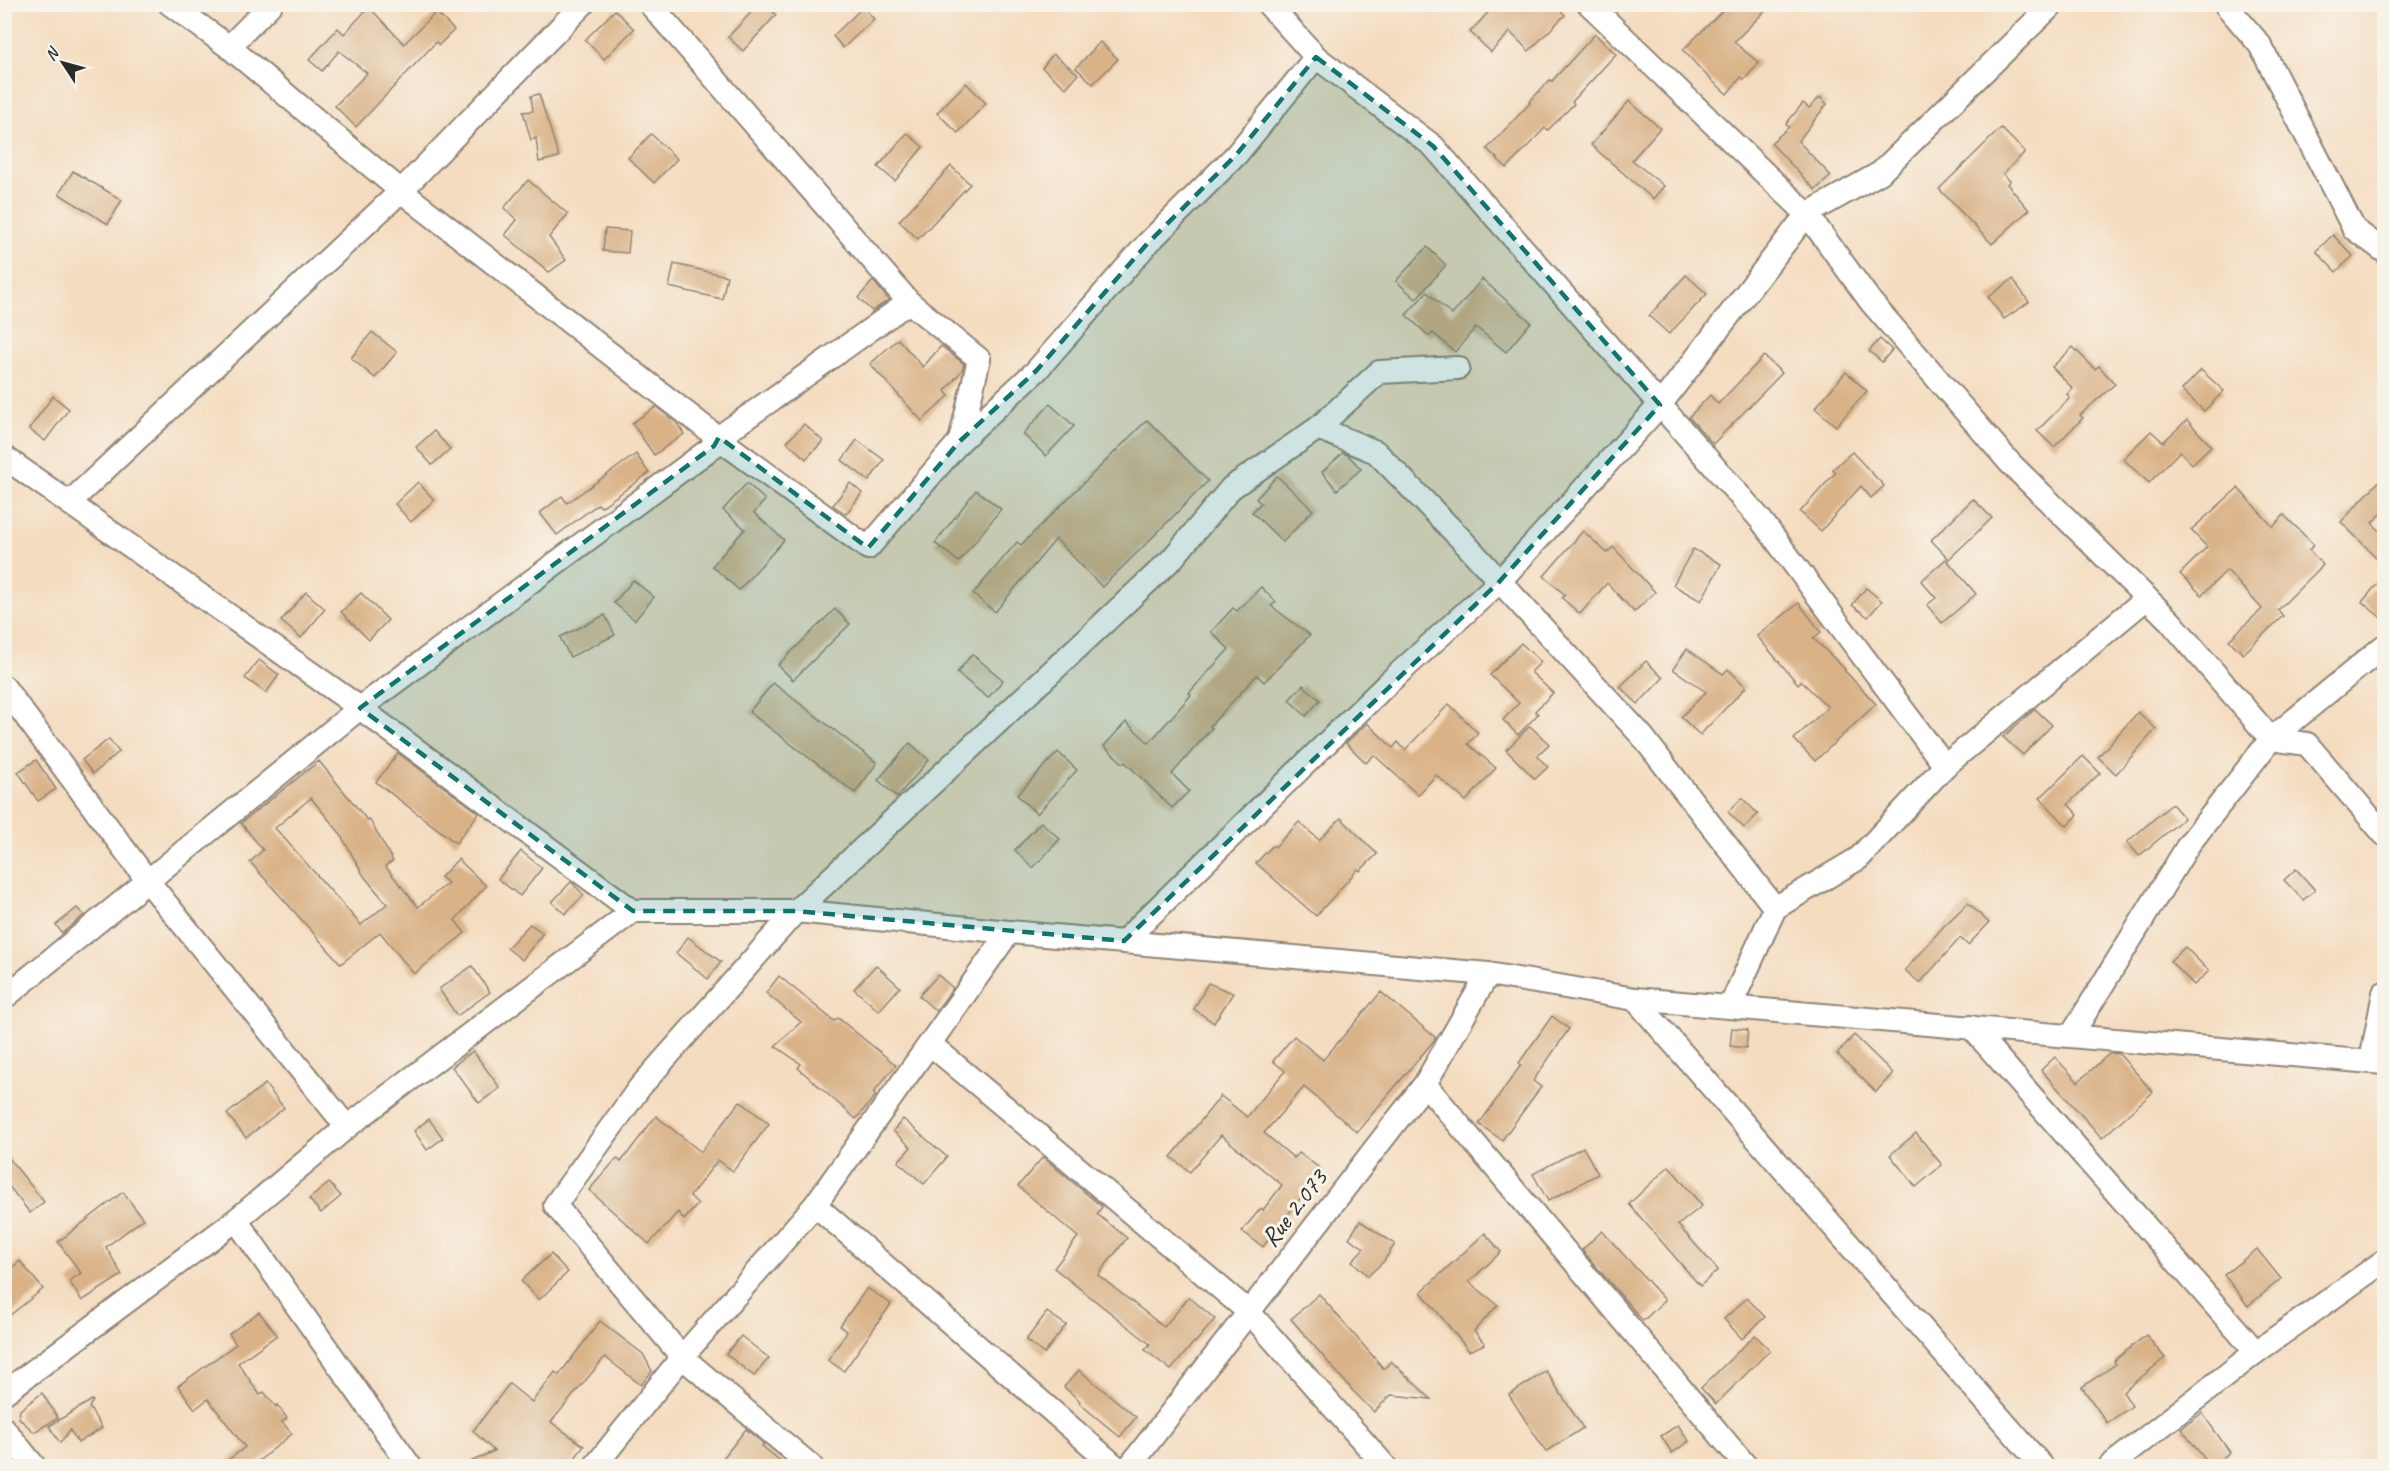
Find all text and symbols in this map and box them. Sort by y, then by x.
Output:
north arrow [33,33,93,93]
text: N [41,42,64,65]
street label: Rue 2.073 [1253,1161,1336,1253]

